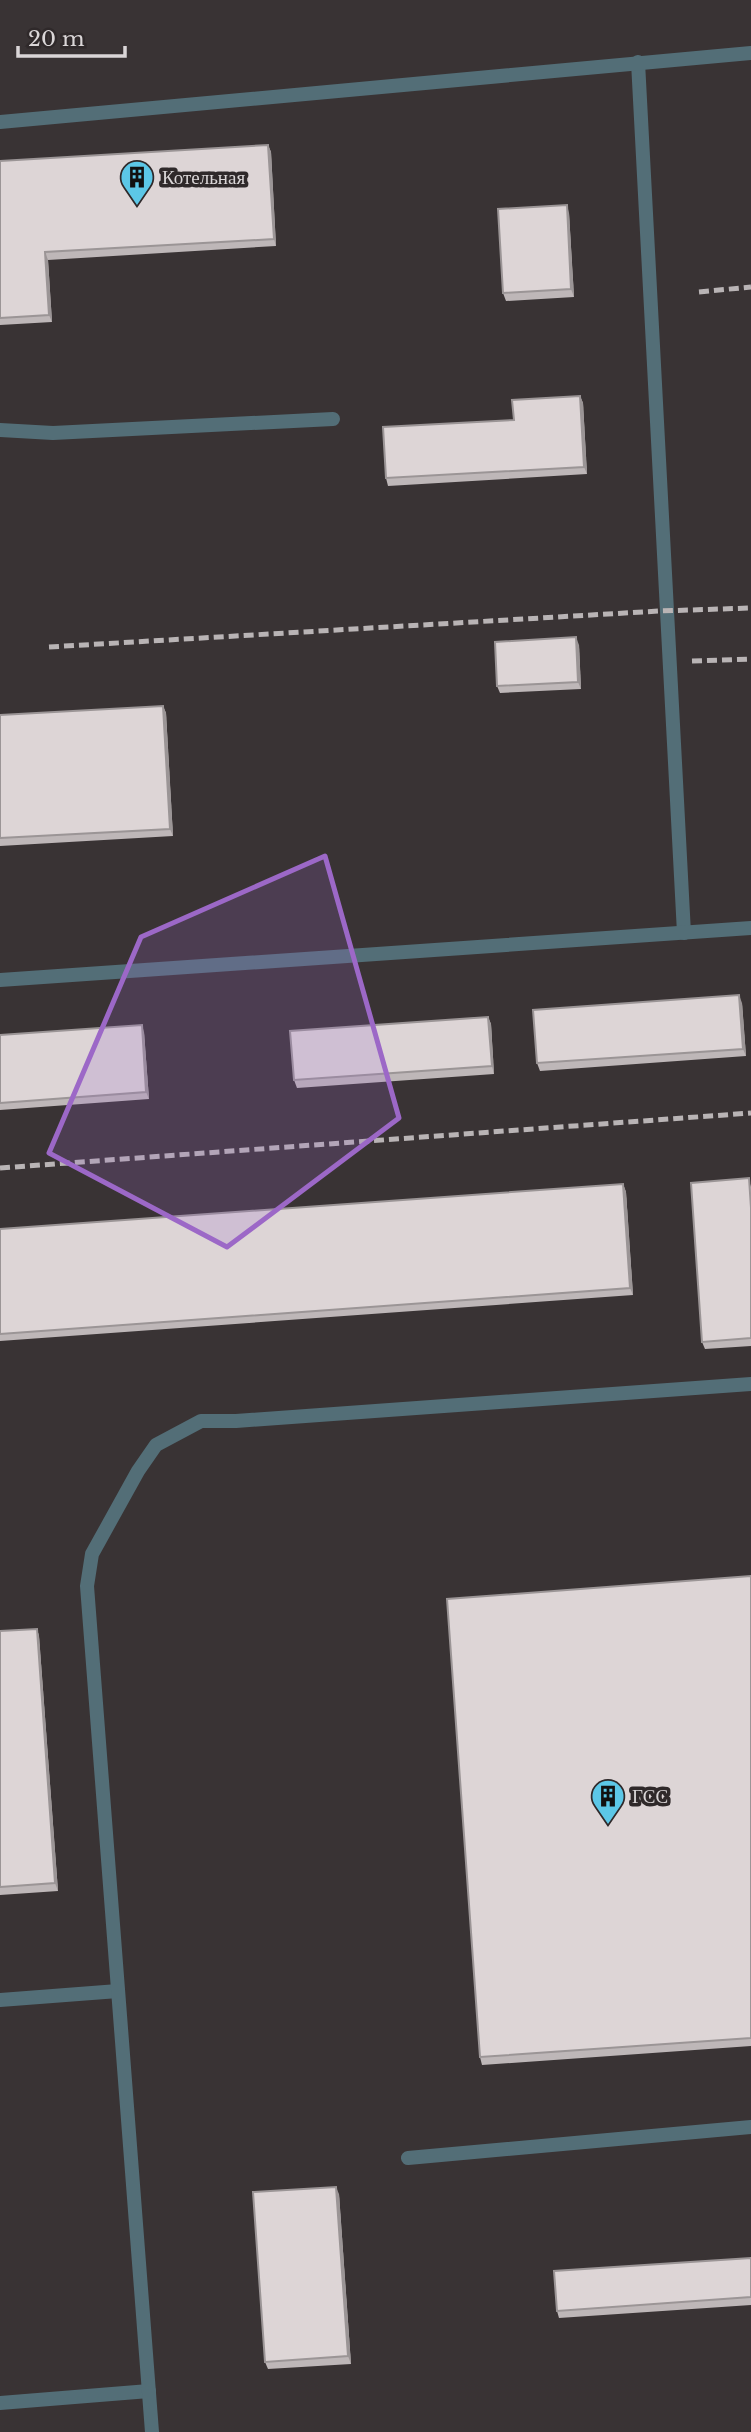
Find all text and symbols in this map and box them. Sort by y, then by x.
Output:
scale bar [18,14,124,58]
text: 20 m [28,26,85,52]
building icon: Котельная [118,158,156,207]
place label: Котельная [162,166,245,189]
building icon: ГСС [589,1777,627,1826]
place label: ГСС [632,1785,668,1808]

